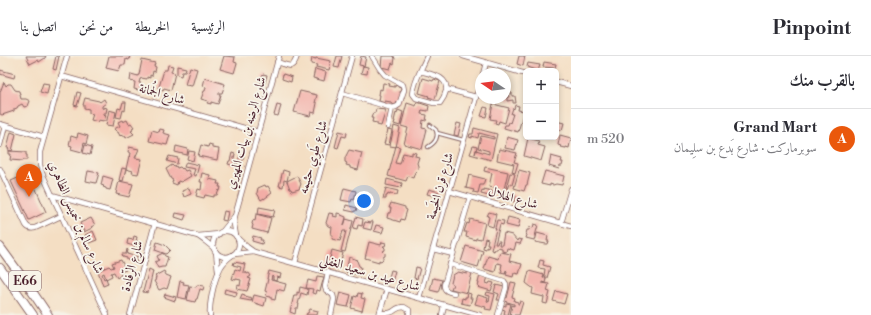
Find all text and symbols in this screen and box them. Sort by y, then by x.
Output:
text: Pinpoint [772,16,851,40]
text: اتصل بنا [20,18,57,36]
text: من نحن [79,18,113,36]
text: الخريطة [135,18,169,36]
text: الرئيسية [191,18,225,36]
north arrow [475,68,511,104]
map controls [523,68,559,140]
button: + [523,68,559,104]
text: بالقرب منك [789,70,855,92]
street label: شارع الرضه بن بيات المهيري [222,75,273,192]
street label: شارع الجُمانة [136,77,188,111]
button: − [523,104,559,140]
street label: شارع طَوِي حثيمه [293,118,334,196]
text: Grand Mart [733,118,817,137]
text: 520 m [587,131,624,147]
text: A [837,131,847,147]
text: سوبرماركت · شارع بَدع بن سلِيمان [674,140,817,156]
street label: شارع قرن الخَيمة [421,150,460,222]
street label: شارع سالم بن خميس الظاهري [42,158,107,277]
pin: A [16,164,42,197]
street label: شارع الهِلال [485,183,540,216]
your location [354,191,374,211]
street label: شارع الرِّفادة [116,238,149,294]
street label: شارع عيد بن سعيد الغفلي [317,251,422,300]
road number: E66 [9,271,41,291]

